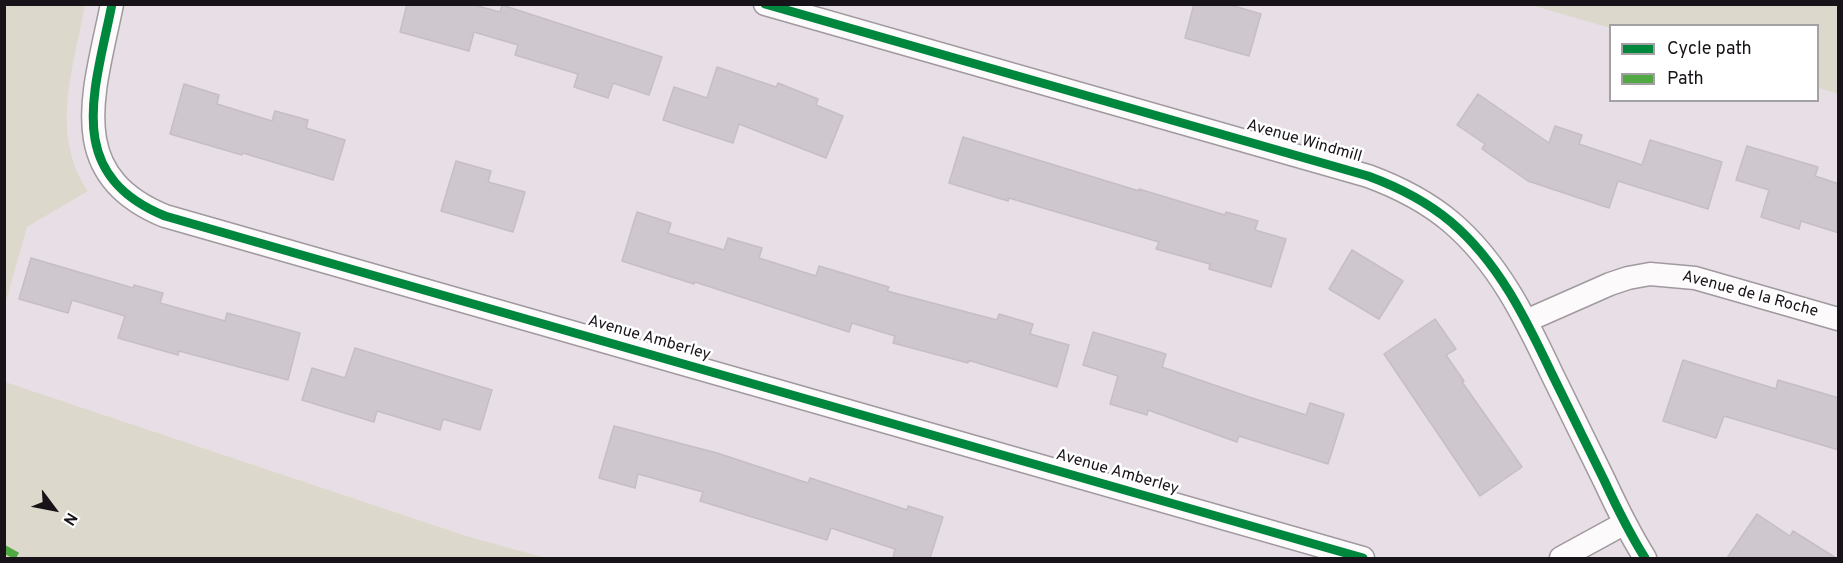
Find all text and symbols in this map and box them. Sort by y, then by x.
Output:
legend [1609,24,1819,102]
text: Cycle path [1667,38,1752,61]
text: Path [1667,68,1704,91]
street label: Avenue Windmill [1244,116,1364,168]
street label: Avenue de la Roche [1680,268,1820,322]
street label: Avenue Amberley [585,312,713,366]
street label: Avenue Amberley [1053,446,1181,500]
north arrow [24,479,84,539]
text: N [58,508,81,529]

